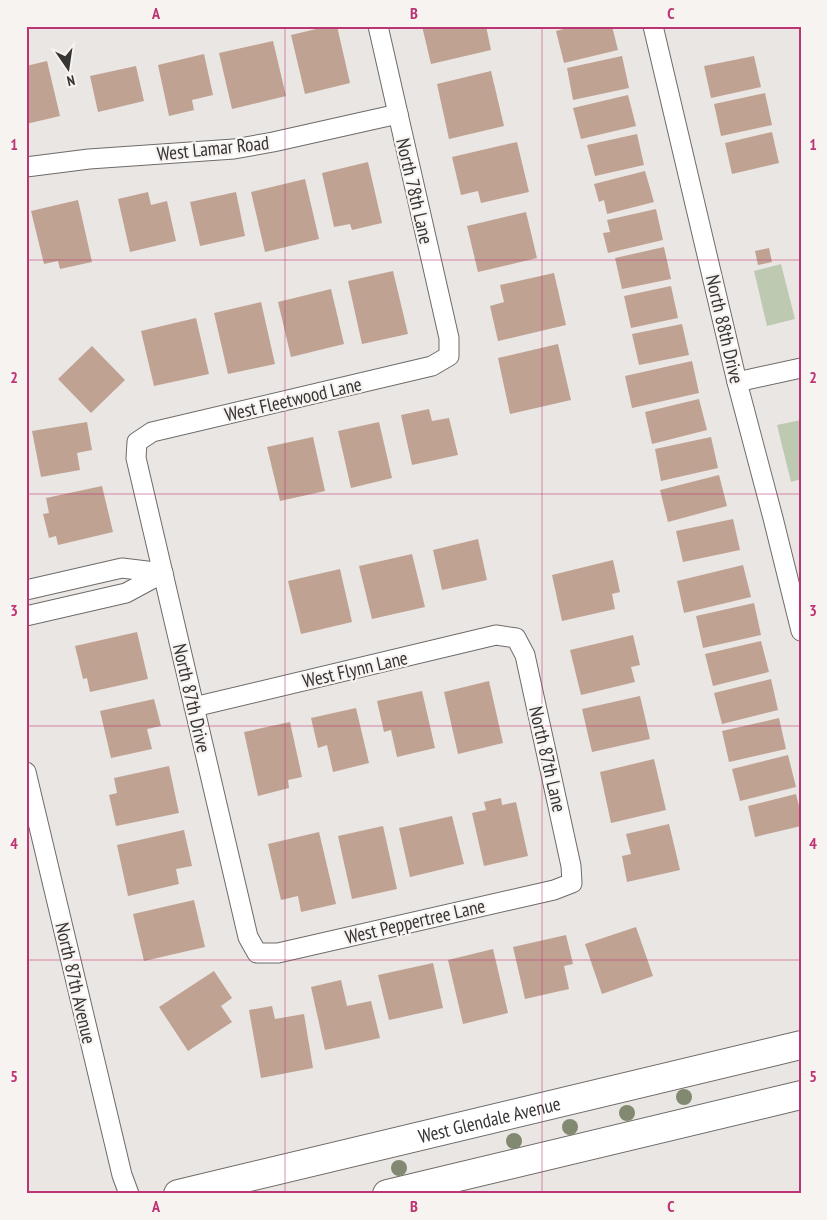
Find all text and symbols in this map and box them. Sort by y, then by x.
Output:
text: A [151,3,161,23]
text: B [410,3,418,23]
text: C [667,3,675,23]
north arrow [42,42,92,92]
text: N [65,71,77,90]
street label: West Lamar Road [156,130,270,166]
text: 1 [10,134,18,154]
text: 1 [809,134,817,154]
street label: North 78th Lane [391,136,439,246]
street label: North 88th Drive [701,272,749,386]
text: 2 [10,367,18,387]
text: 2 [809,367,817,387]
street label: West Fleetwood Lane [222,372,364,426]
text: 3 [10,600,18,620]
text: 3 [809,600,817,620]
street label: North 87th Drive [168,641,216,755]
street label: West Flynn Lane [300,645,410,693]
street label: North 87th Lane [524,704,572,814]
text: 4 [10,833,18,853]
text: 4 [809,833,817,853]
street label: West Peppertree Lane [343,893,487,949]
street label: North 87th Avenue [50,920,102,1046]
text: 5 [10,1066,18,1086]
text: 5 [809,1066,817,1086]
street label: West Glendale Avenue [416,1091,563,1148]
text: A [151,1196,161,1216]
text: B [410,1196,418,1216]
text: C [667,1196,675,1216]

